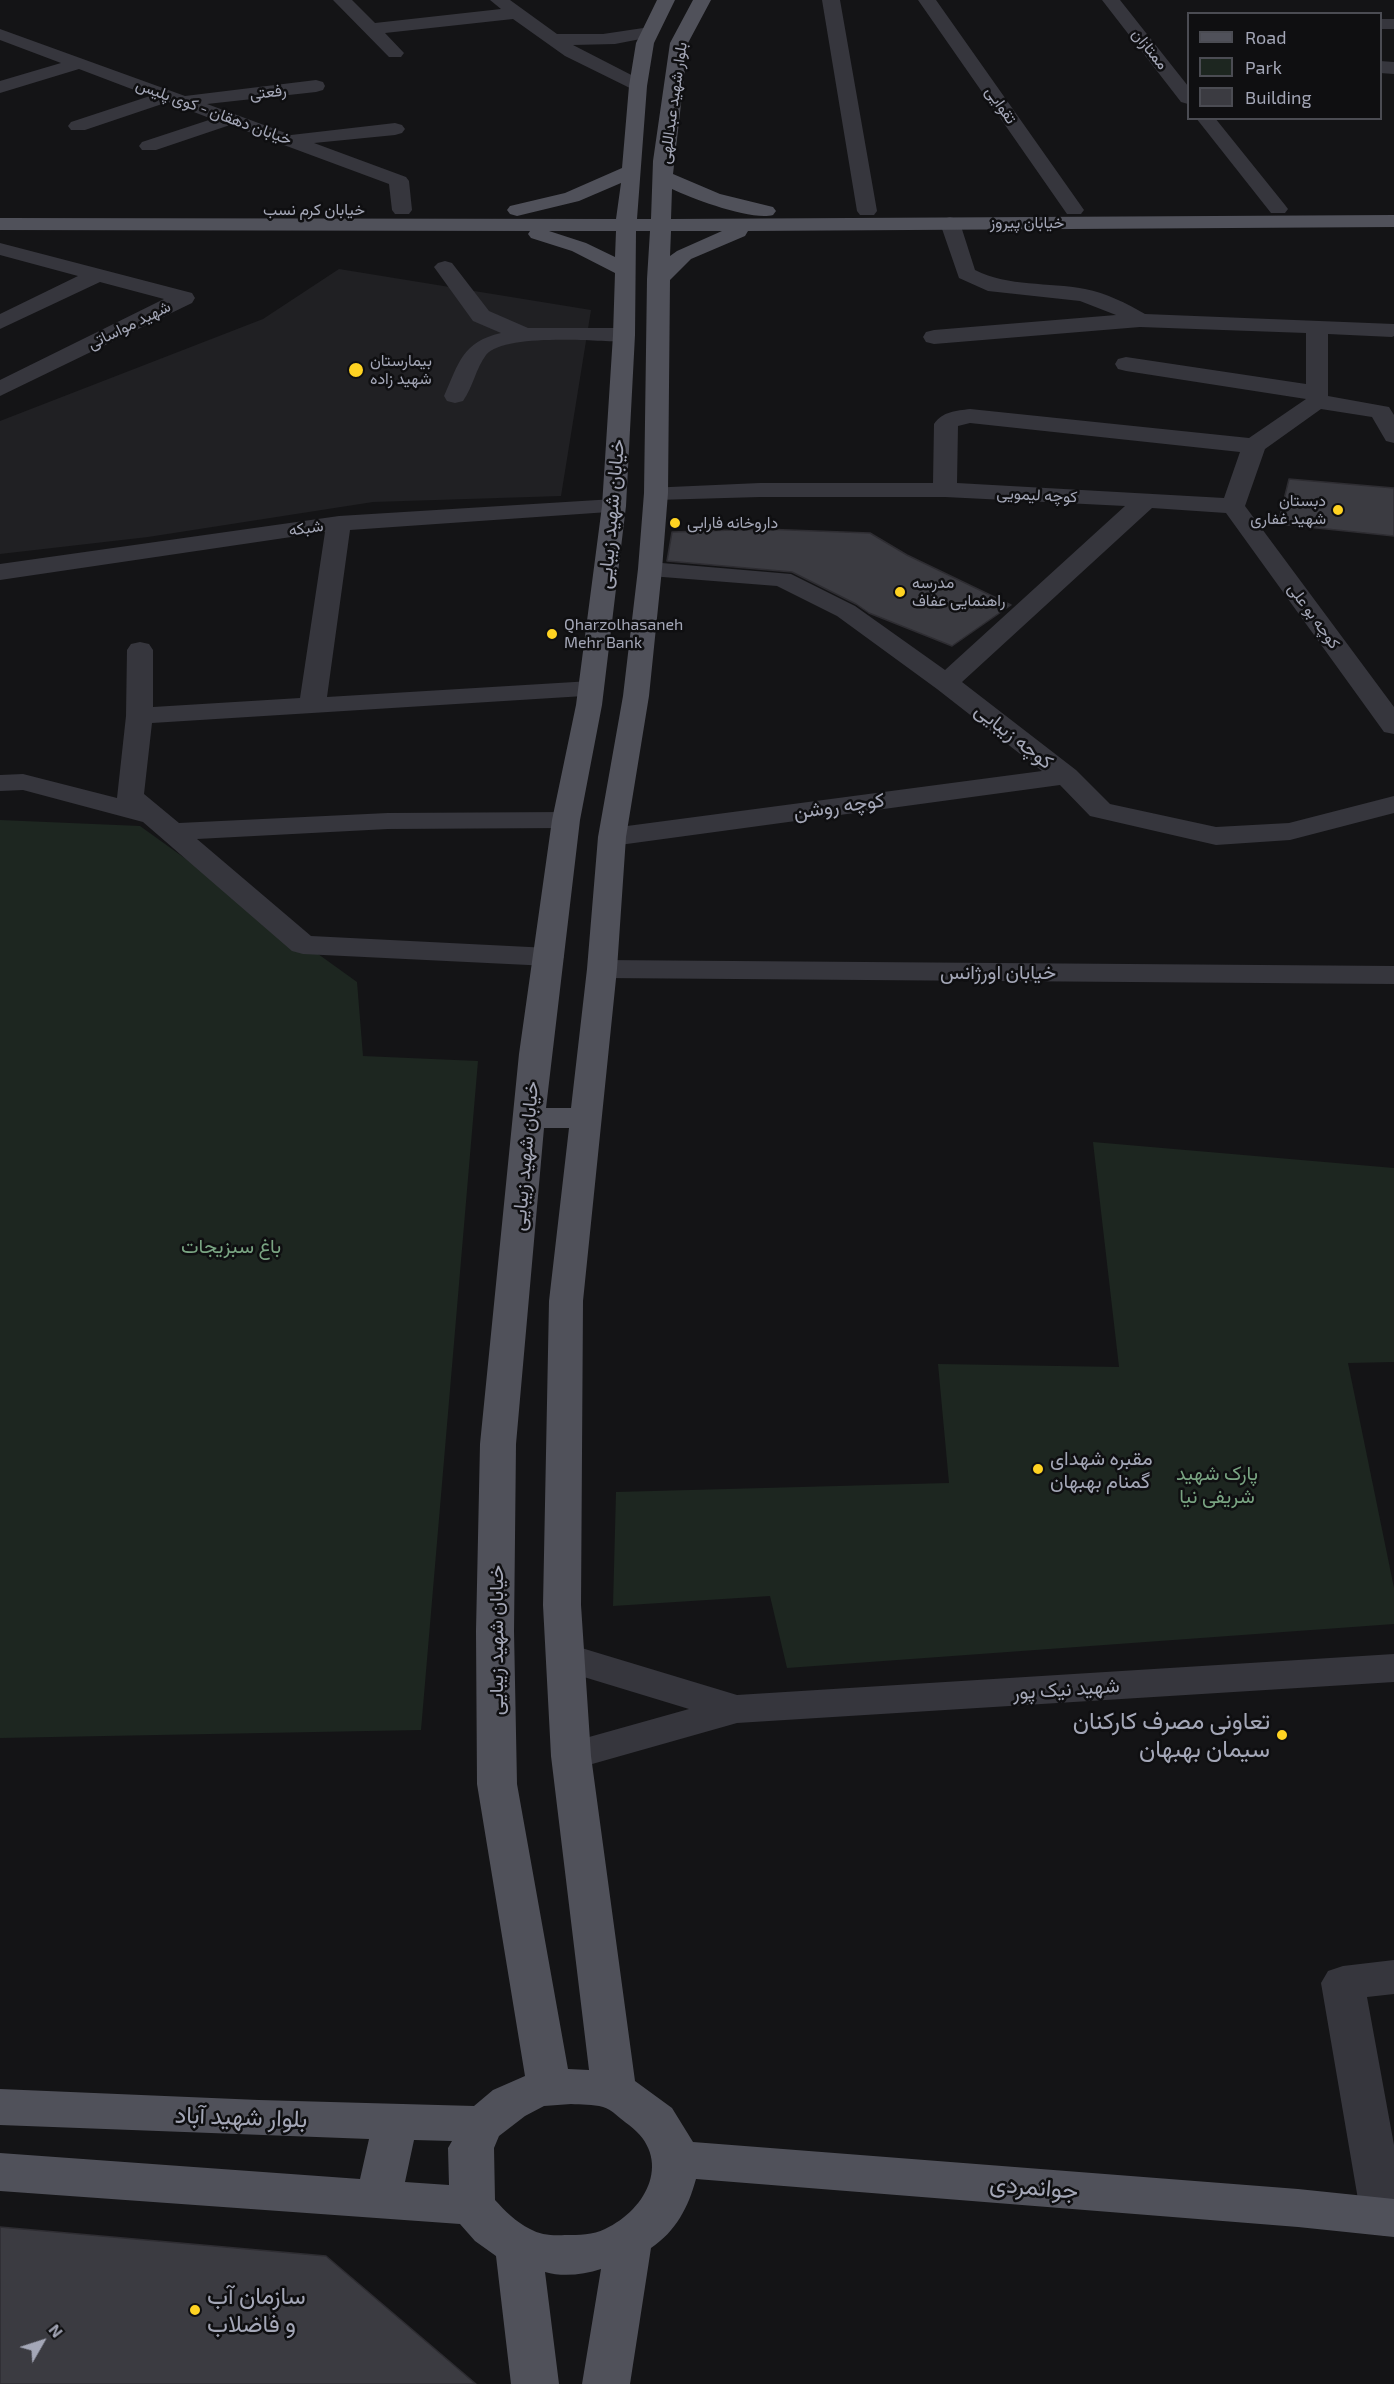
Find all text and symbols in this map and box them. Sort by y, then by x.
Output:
legend [1187,12,1382,120]
street label: ممتازان [1128,25,1172,73]
text: Road [1245,26,1286,48]
street label: بلوار شهید عبداللهی [655,41,691,165]
text: Park [1245,56,1282,78]
street label: خیابان دهقان - کوی پلیس [133,75,295,149]
street label: رفعتی [249,81,287,103]
street label: تقوایی [981,82,1021,128]
text: Building [1245,86,1312,108]
street label: خیابان کرم نسب [263,200,365,220]
street label: خیابان پیروز [990,213,1064,233]
street label: شهید مواساتی [84,297,174,353]
place label: بیمارستان شهید زاده [370,351,432,389]
marker: بیمارستان شهید زاده [347,361,365,379]
street label: خیابان شهید زیبایی [592,438,630,590]
street label: کوچه لیمویی [996,483,1078,507]
place label: دبستان شهید غفاری [1250,491,1326,529]
marker: دبستان شهید غفاری [1331,503,1345,517]
place label: داروخانه فارابی [687,513,778,533]
street label: شبکه [288,516,324,540]
marker: داروخانه فارابی [668,516,682,530]
place label: مدرسه راهنمایی عفاف [912,573,1005,611]
street label: کوچه بو علی [1284,580,1344,652]
marker: مدرسه راهنمایی عفاف [893,585,907,599]
place label: Qharzolhasaneh Mehr Bank [564,615,683,653]
marker: Qharzolhasaneh Mehr Bank [545,627,559,641]
street label: کوچه زیبایی [970,698,1058,774]
street label: کوچه روشن [792,788,886,824]
street label: خیابان اورژانس [940,960,1056,984]
street label: خیابان شهید زیبایی [506,1080,544,1232]
park label: باغ سبزیجات [181,1234,281,1258]
place label: مقبره شهدای گمنام بهبهان [1050,1446,1153,1493]
park label: پارک شهید شریفی نیا [1176,1461,1258,1508]
marker: مقبره شهدای گمنام بهبهان [1031,1462,1045,1476]
street label: خیابان شهید زیبایی [484,1565,508,1715]
street label: شهید نیک پور [1012,1673,1120,1705]
place label: تعاونی مصرف کارکنان سیمان بهبهان [1073,1707,1270,1763]
marker: تعاونی مصرف کارکنان سیمان بهبهان [1275,1728,1289,1742]
street label: بلوار شهید آباد [174,2100,308,2134]
street label: جوانمردی [989,2169,1079,2205]
place label: سازمان آب و فاضلاب [207,2282,306,2338]
marker: سازمان آب و فاضلاب [188,2303,202,2317]
north arrow [12,2312,72,2372]
text: N [45,2320,67,2341]

